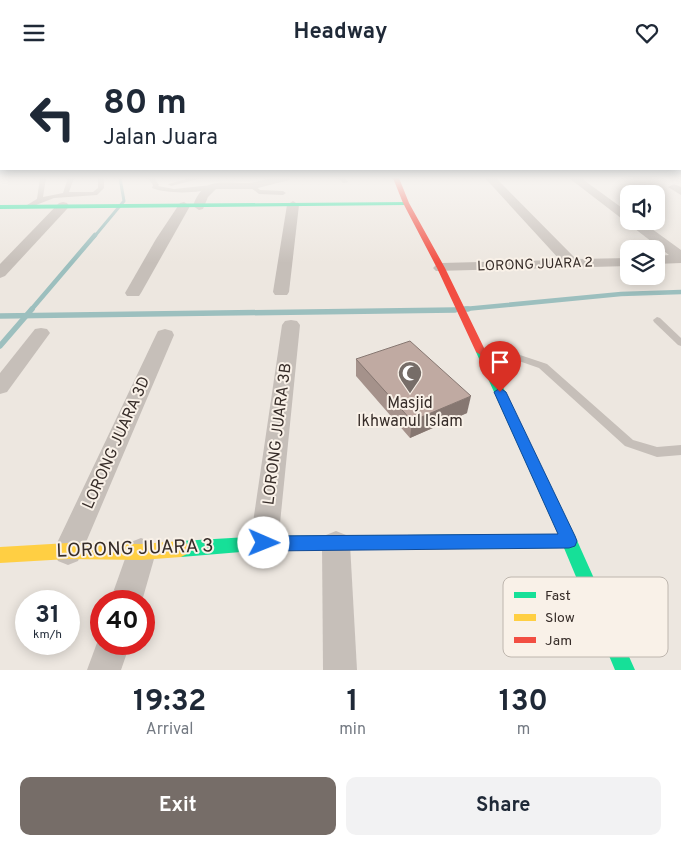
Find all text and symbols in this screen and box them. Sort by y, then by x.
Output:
icon: menu [20,19,48,47]
text: Headway [294,19,387,46]
icon: heart [633,19,661,47]
text: 80 m [103,82,187,126]
icon: left [20,85,85,150]
text: Jalan Juara [103,125,218,152]
map controls [620,185,665,285]
button: sound [620,185,665,230]
button: layers [620,240,665,285]
street label: LORONG JUARA 2 [477,254,593,276]
pin [479,341,521,392]
icon: arrive [486,348,514,376]
mosque icon: Masjid Ikhwanul Islam [397,360,423,394]
street label: LORONG JUARA 3B [259,362,297,506]
street label: LORONG JUARA 3D [79,373,155,513]
place label: Masjid Ikhwanul Islam [357,394,463,432]
position arrow [237,516,289,568]
street label: LORONG JUARA 3 [56,534,214,564]
legend [503,577,668,657]
text: Fast [545,588,571,605]
speed limit sign: 40 [90,590,155,655]
text: 31 [35,600,60,632]
text: Slow [545,610,575,627]
text: km/h [33,627,62,643]
text: Jam [545,633,572,650]
text: 19:32 [133,684,206,721]
text: 1 [347,684,359,721]
text: 130 [499,684,548,721]
text: Arrival [146,720,193,740]
text: min [339,720,366,740]
text: m [517,720,530,740]
button: Exit [20,777,336,835]
button: Share [346,777,661,835]

